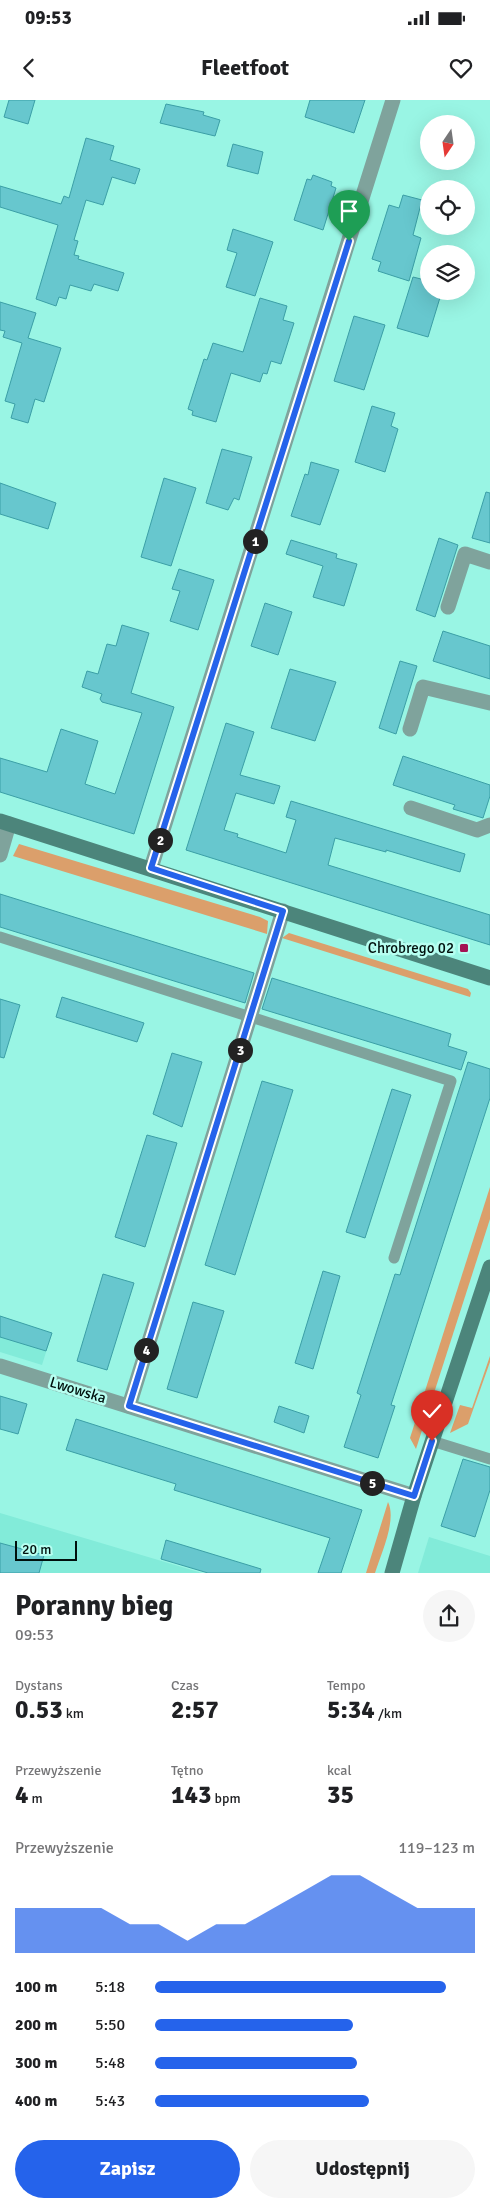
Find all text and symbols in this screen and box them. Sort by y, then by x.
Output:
text: 09:53 [25,6,72,30]
icon: back [15,54,43,82]
text: Fleetfoot [201,54,289,81]
icon: heart [447,54,475,82]
north arrow [420,115,475,170]
map controls [420,115,475,300]
button: locate [420,180,475,235]
pin [328,190,370,241]
icon: arrive [335,197,363,225]
button: layers [420,245,475,300]
pin: 1 [242,528,268,554]
text: 1 [252,533,259,550]
pin: 2 [148,828,172,852]
text: 2 [157,832,164,849]
place label: Chrobrego 02 [368,939,454,957]
marker: Chrobrego 02 [458,942,470,954]
pin: 3 [228,1038,252,1062]
text: 3 [237,1042,244,1059]
pin: 4 [134,1338,158,1362]
text: 4 [143,1342,150,1359]
street label: Lwowska [48,1373,108,1407]
pin [411,1390,453,1441]
icon: check [418,1397,446,1425]
pin: 5 [360,1470,384,1496]
text: 5 [369,1475,376,1492]
scale bar [15,1538,78,1561]
text: 20 m [22,1541,51,1558]
text: Poranny bieg [15,1589,173,1623]
button: share [423,1590,475,1642]
text: 09:53 [15,1625,54,1645]
text: Dystans [15,1677,63,1694]
text: Czas [171,1677,199,1694]
text: Tempo [327,1677,366,1694]
text: 0.53 [15,1694,63,1725]
text: 2:57 [171,1694,219,1725]
text: 5:34 [327,1694,375,1725]
text: km [63,1705,84,1722]
text: /km [375,1705,402,1722]
text: Przewyższenie [15,1762,101,1779]
text: Tętno [171,1762,204,1779]
text: kcal [327,1762,352,1779]
text: 4 [15,1779,29,1810]
text: 143 [171,1779,212,1810]
text: 35 [327,1779,354,1810]
text: m [29,1790,43,1807]
text: bpm [212,1790,241,1807]
text: Przewyższenie [15,1838,114,1858]
text: 119–123 m [398,1838,475,1858]
text: 100 m [15,1977,57,1997]
text: 5:18 [95,1977,125,1997]
text: 200 m [15,2015,57,2035]
text: 5:50 [95,2015,125,2035]
text: 300 m [15,2053,57,2073]
text: 5:48 [95,2053,125,2073]
text: 400 m [15,2091,57,2111]
text: 5:43 [95,2091,125,2111]
button: Zapisz [15,2140,240,2198]
button: Udostępnij [250,2140,475,2198]

